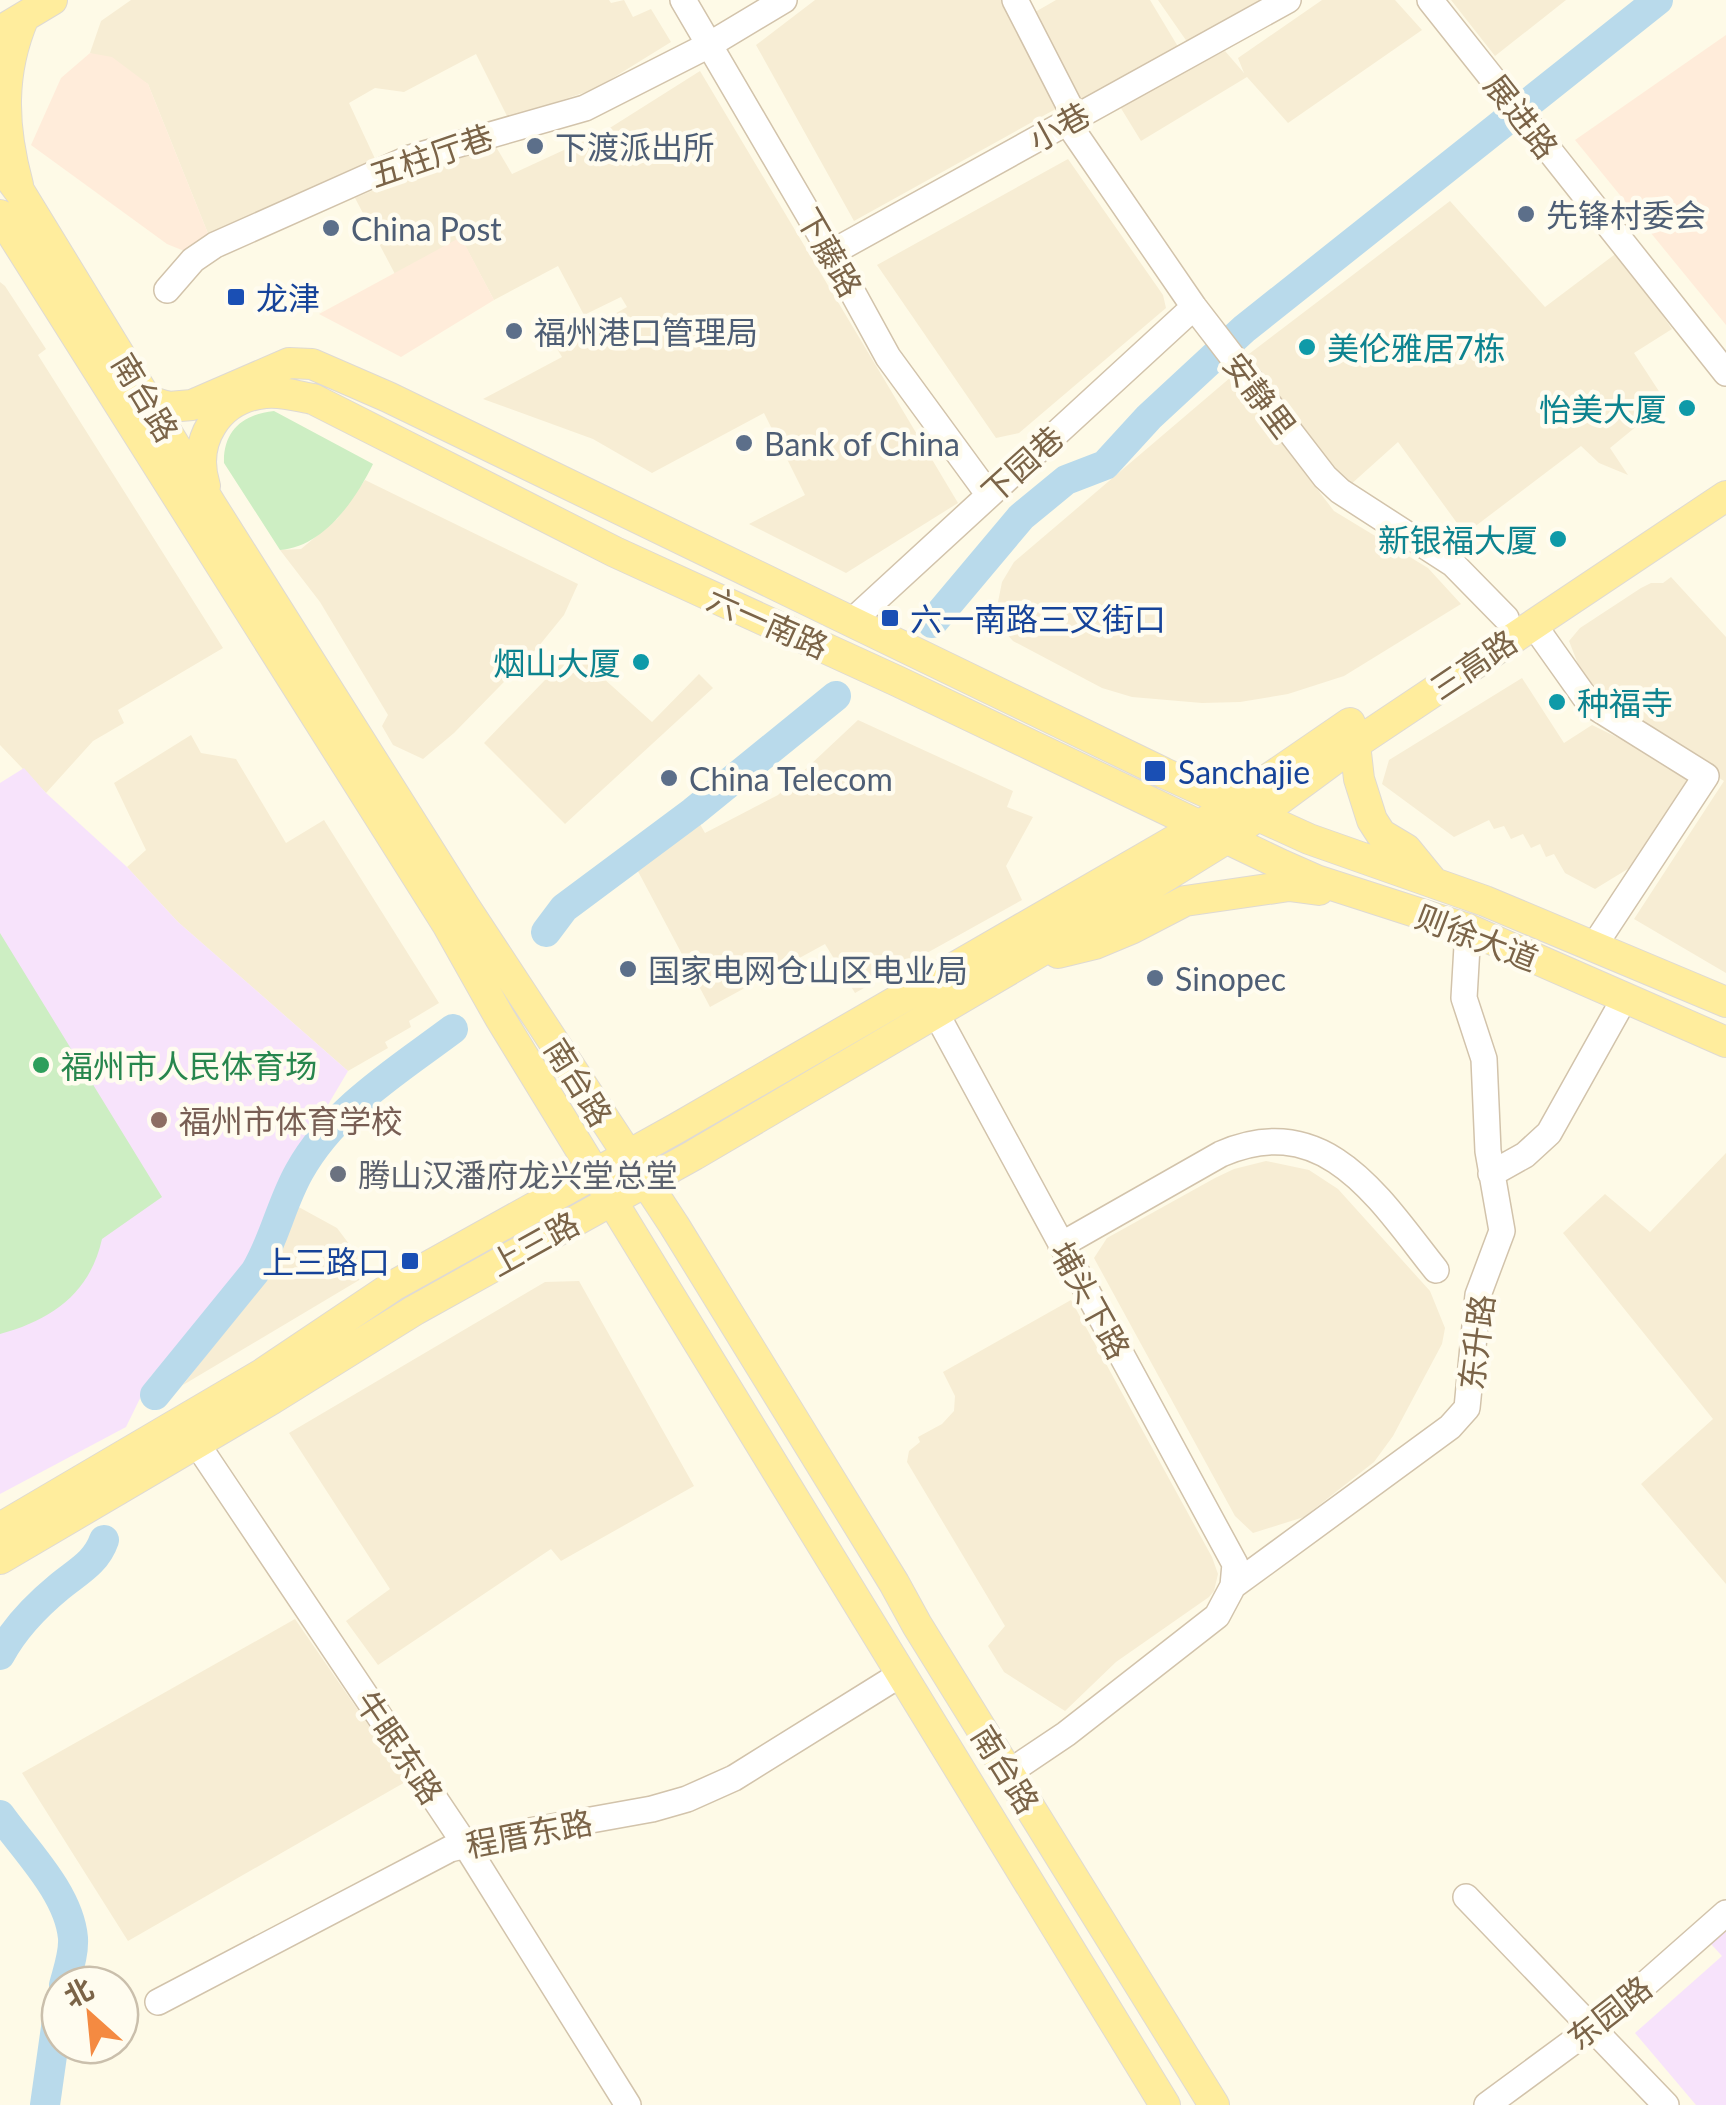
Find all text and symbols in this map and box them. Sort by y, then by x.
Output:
street label: 展进路 [1477,66,1567,166]
street label: 小巷 [1022,93,1096,159]
street label: 五柱厅巷 [364,116,498,194]
place label: 下渡派出所 [555,127,715,166]
marker: 下渡派出所 [524,135,546,157]
place label: 先锋村委会 [1546,195,1706,234]
street label: 下藤路 [789,201,871,303]
marker: 先锋村委会 [1515,203,1537,225]
place label: China Post [351,209,502,248]
marker: China Post [320,217,342,239]
place label: 龙津 [256,278,320,317]
marker: 龙津 [225,286,247,308]
place label: 福州港口管理局 [534,312,758,351]
marker: 福州港口管理局 [503,320,525,342]
place label: 美伦雅居7栋 [1327,328,1506,367]
marker: 美伦雅居7栋 [1296,336,1318,358]
street label: 安静里 [1216,345,1304,445]
street label: 南台路 [105,346,187,448]
place label: 怡美大厦 [1539,389,1667,428]
marker: 怡美大厦 [1676,397,1698,419]
street label: 下园巷 [973,417,1071,511]
place label: Bank of China [764,424,960,463]
marker: Bank of China [733,432,755,454]
place label: 新银福大厦 [1378,520,1538,559]
marker: 新银福大厦 [1547,528,1569,550]
street label: 六一南路 [702,578,834,666]
place label: 六一南路三叉街口 [910,599,1166,638]
marker: 六一南路三叉街口 [879,607,901,629]
street label: 三高路 [1422,621,1524,707]
place label: 烟山大厦 [493,643,621,682]
marker: 烟山大厦 [630,651,652,673]
place label: 种福寺 [1577,683,1673,722]
marker: 种福寺 [1546,691,1568,713]
place label: Sanchajie [1178,752,1310,791]
marker: Sanchajie [1142,758,1168,784]
place label: China Telecom [689,759,893,798]
marker: China Telecom [658,767,680,789]
street label: 则徐大道 [1410,896,1544,978]
place label: 国家电网仓山区电业局 [648,950,968,989]
marker: 国家电网仓山区电业局 [617,958,639,980]
place label: Sinopec [1175,959,1286,998]
marker: Sinopec [1144,967,1166,989]
street label: 南台路 [537,1031,621,1133]
place label: 福州市人民体育场 [61,1046,317,1085]
marker: 福州市人民体育场 [30,1054,52,1076]
place label: 福州市体育学校 [179,1101,403,1140]
marker: 福州市体育学校 [148,1109,170,1131]
place label: 腾山汉潘府龙兴堂总堂 [358,1155,678,1194]
marker: 腾山汉潘府龙兴堂总堂 [327,1163,349,1185]
street label: 上三路 [483,1203,585,1283]
street label: 埔头下路 [1043,1235,1139,1365]
place label: 上三路口 [262,1242,390,1281]
marker: 上三路口 [399,1250,421,1272]
street label: 东升路 [1451,1292,1501,1392]
street label: 牛眠东路 [348,1683,452,1811]
street label: 南台路 [964,1718,1048,1820]
street label: 程厝东路 [462,1802,596,1864]
north arrow [40,1965,140,2065]
street label: 东园路 [1559,1967,1659,2057]
text: 北 [58,1970,98,2013]

